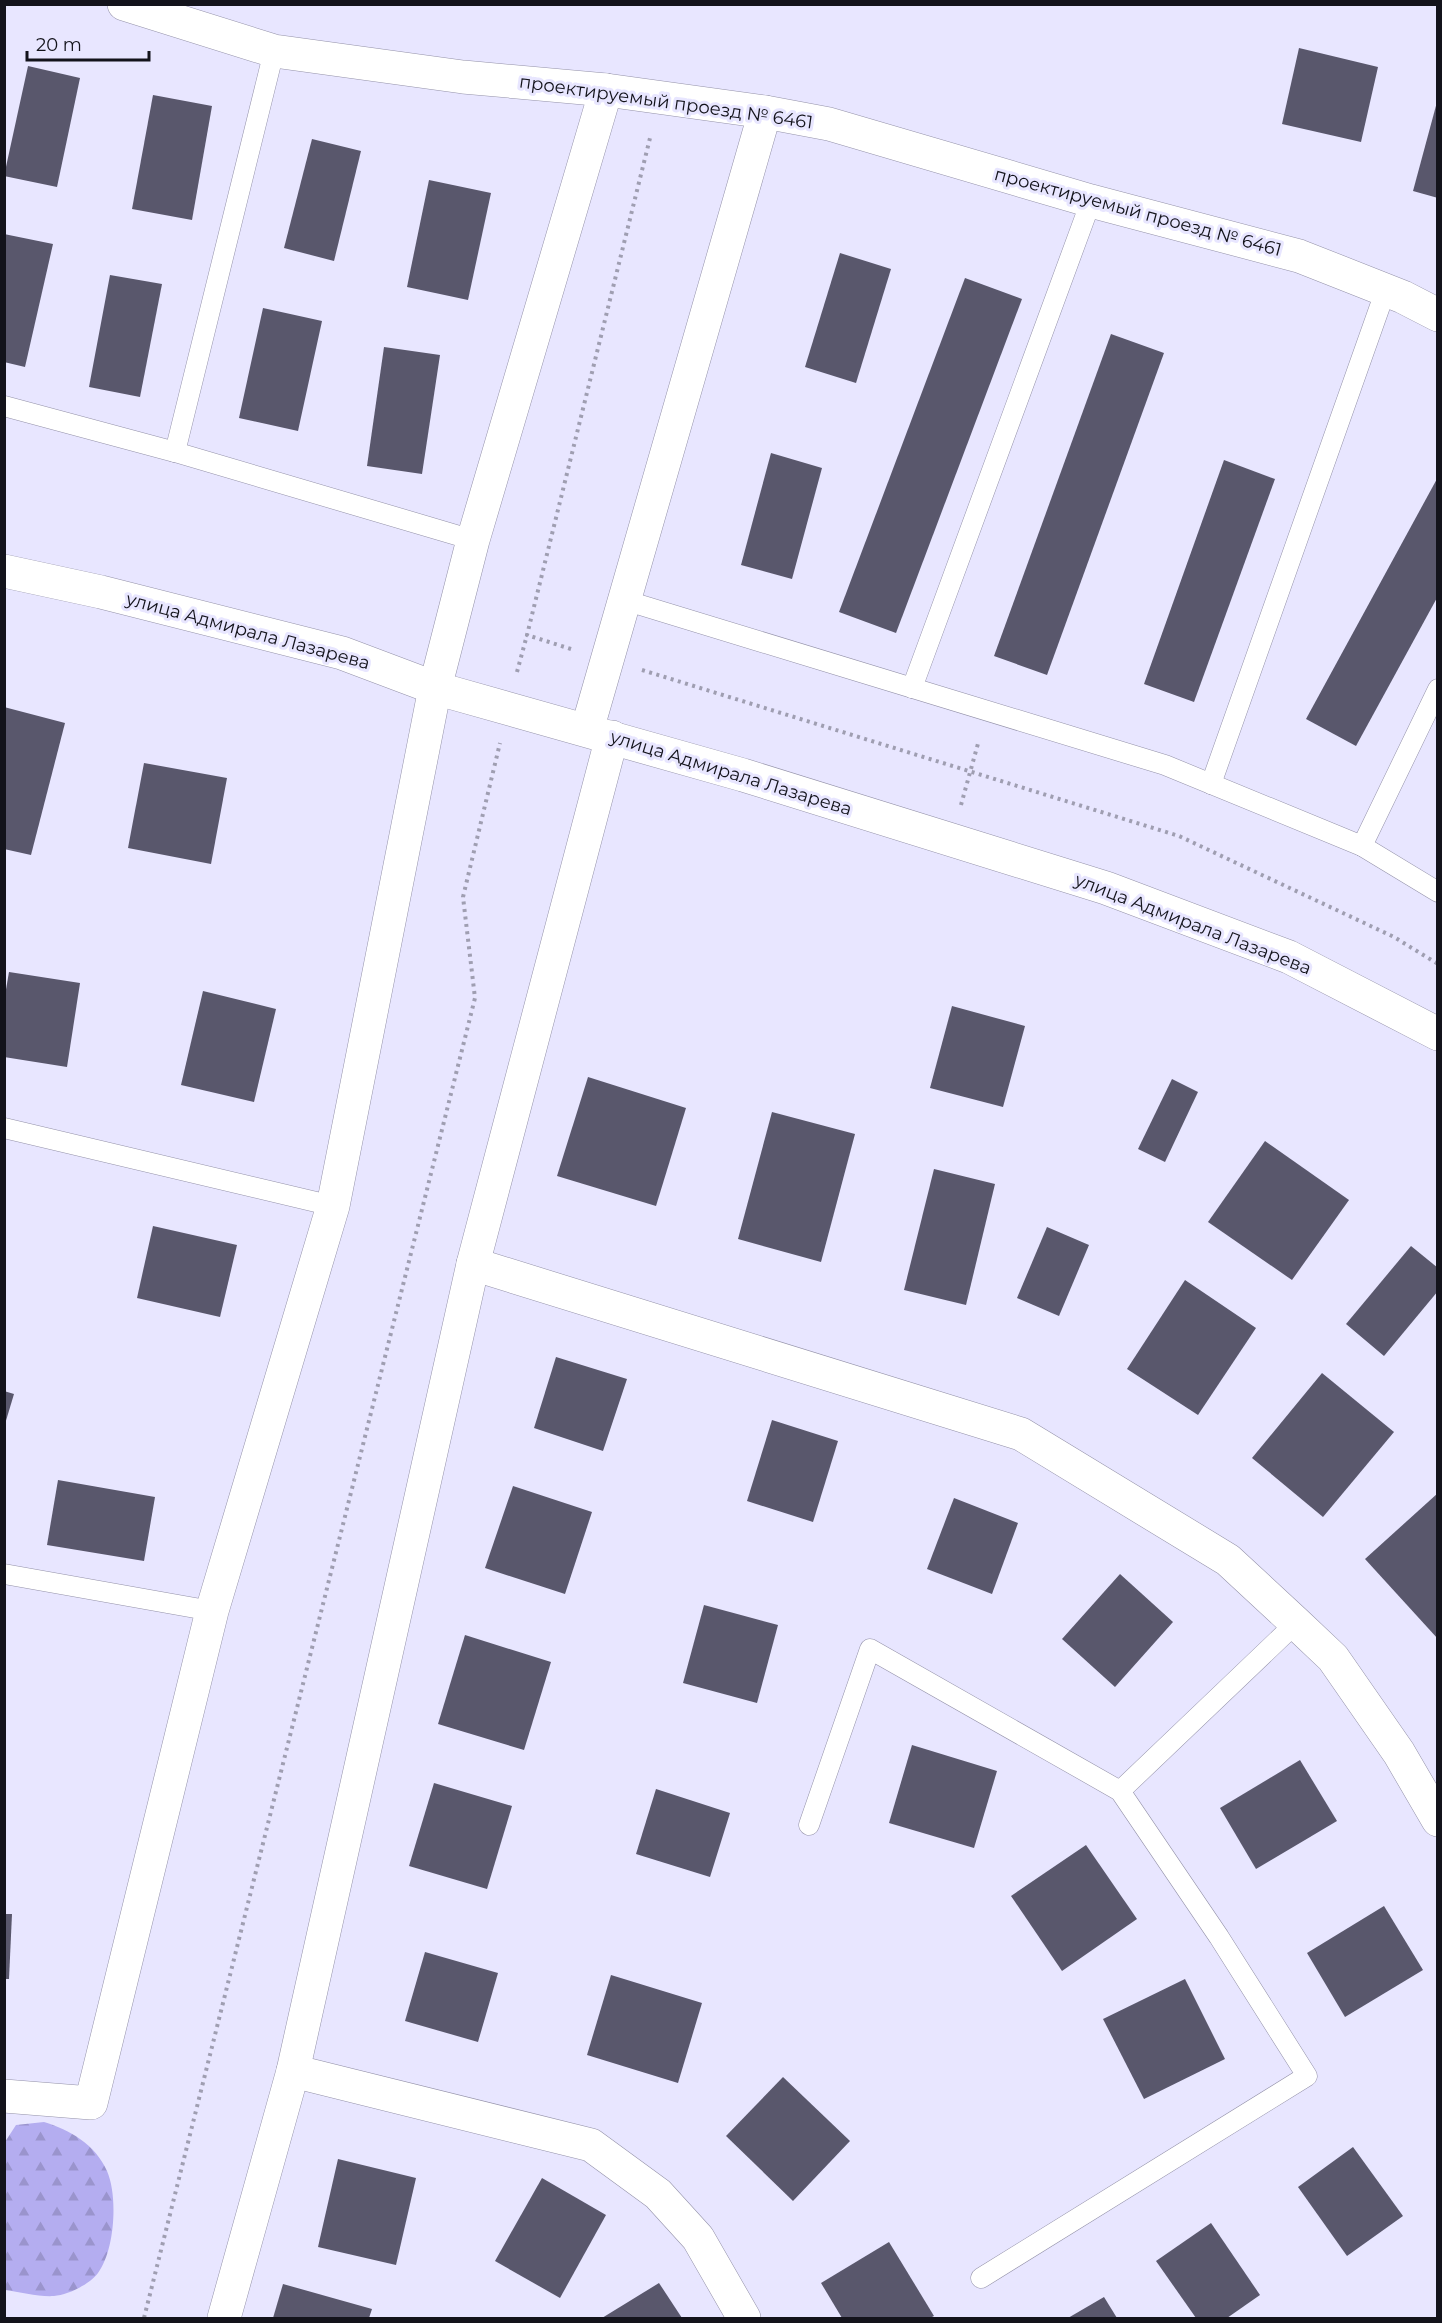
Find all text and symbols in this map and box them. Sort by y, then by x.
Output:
scale bar [27,24,148,62]
text: 20 m [36,34,82,56]
street label: проектируемый проезд № 6461 [518,70,814,134]
street label: проектируемый проезд № 6461 [992,163,1284,261]
street label: улица Адмирала Лазарева [123,588,372,674]
street label: улица Адмирала Лазарева [607,725,855,820]
street label: улица Адмирала Лазарева [1071,868,1314,979]

